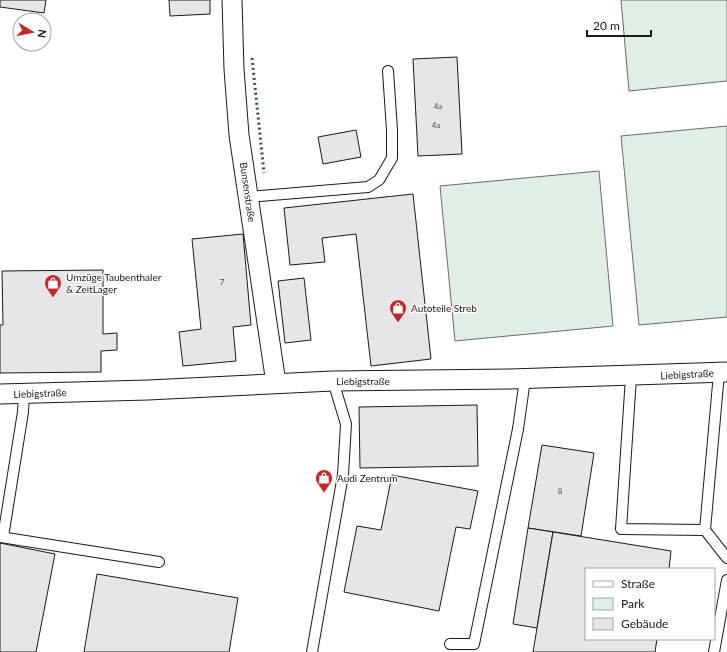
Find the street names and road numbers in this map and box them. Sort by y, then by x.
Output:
street label: Bunsenstraße [238,161,258,223]
street label: Liebigstraße [660,367,714,381]
street label: Liebigstraße [336,375,390,387]
street label: Liebigstraße [13,386,67,400]

